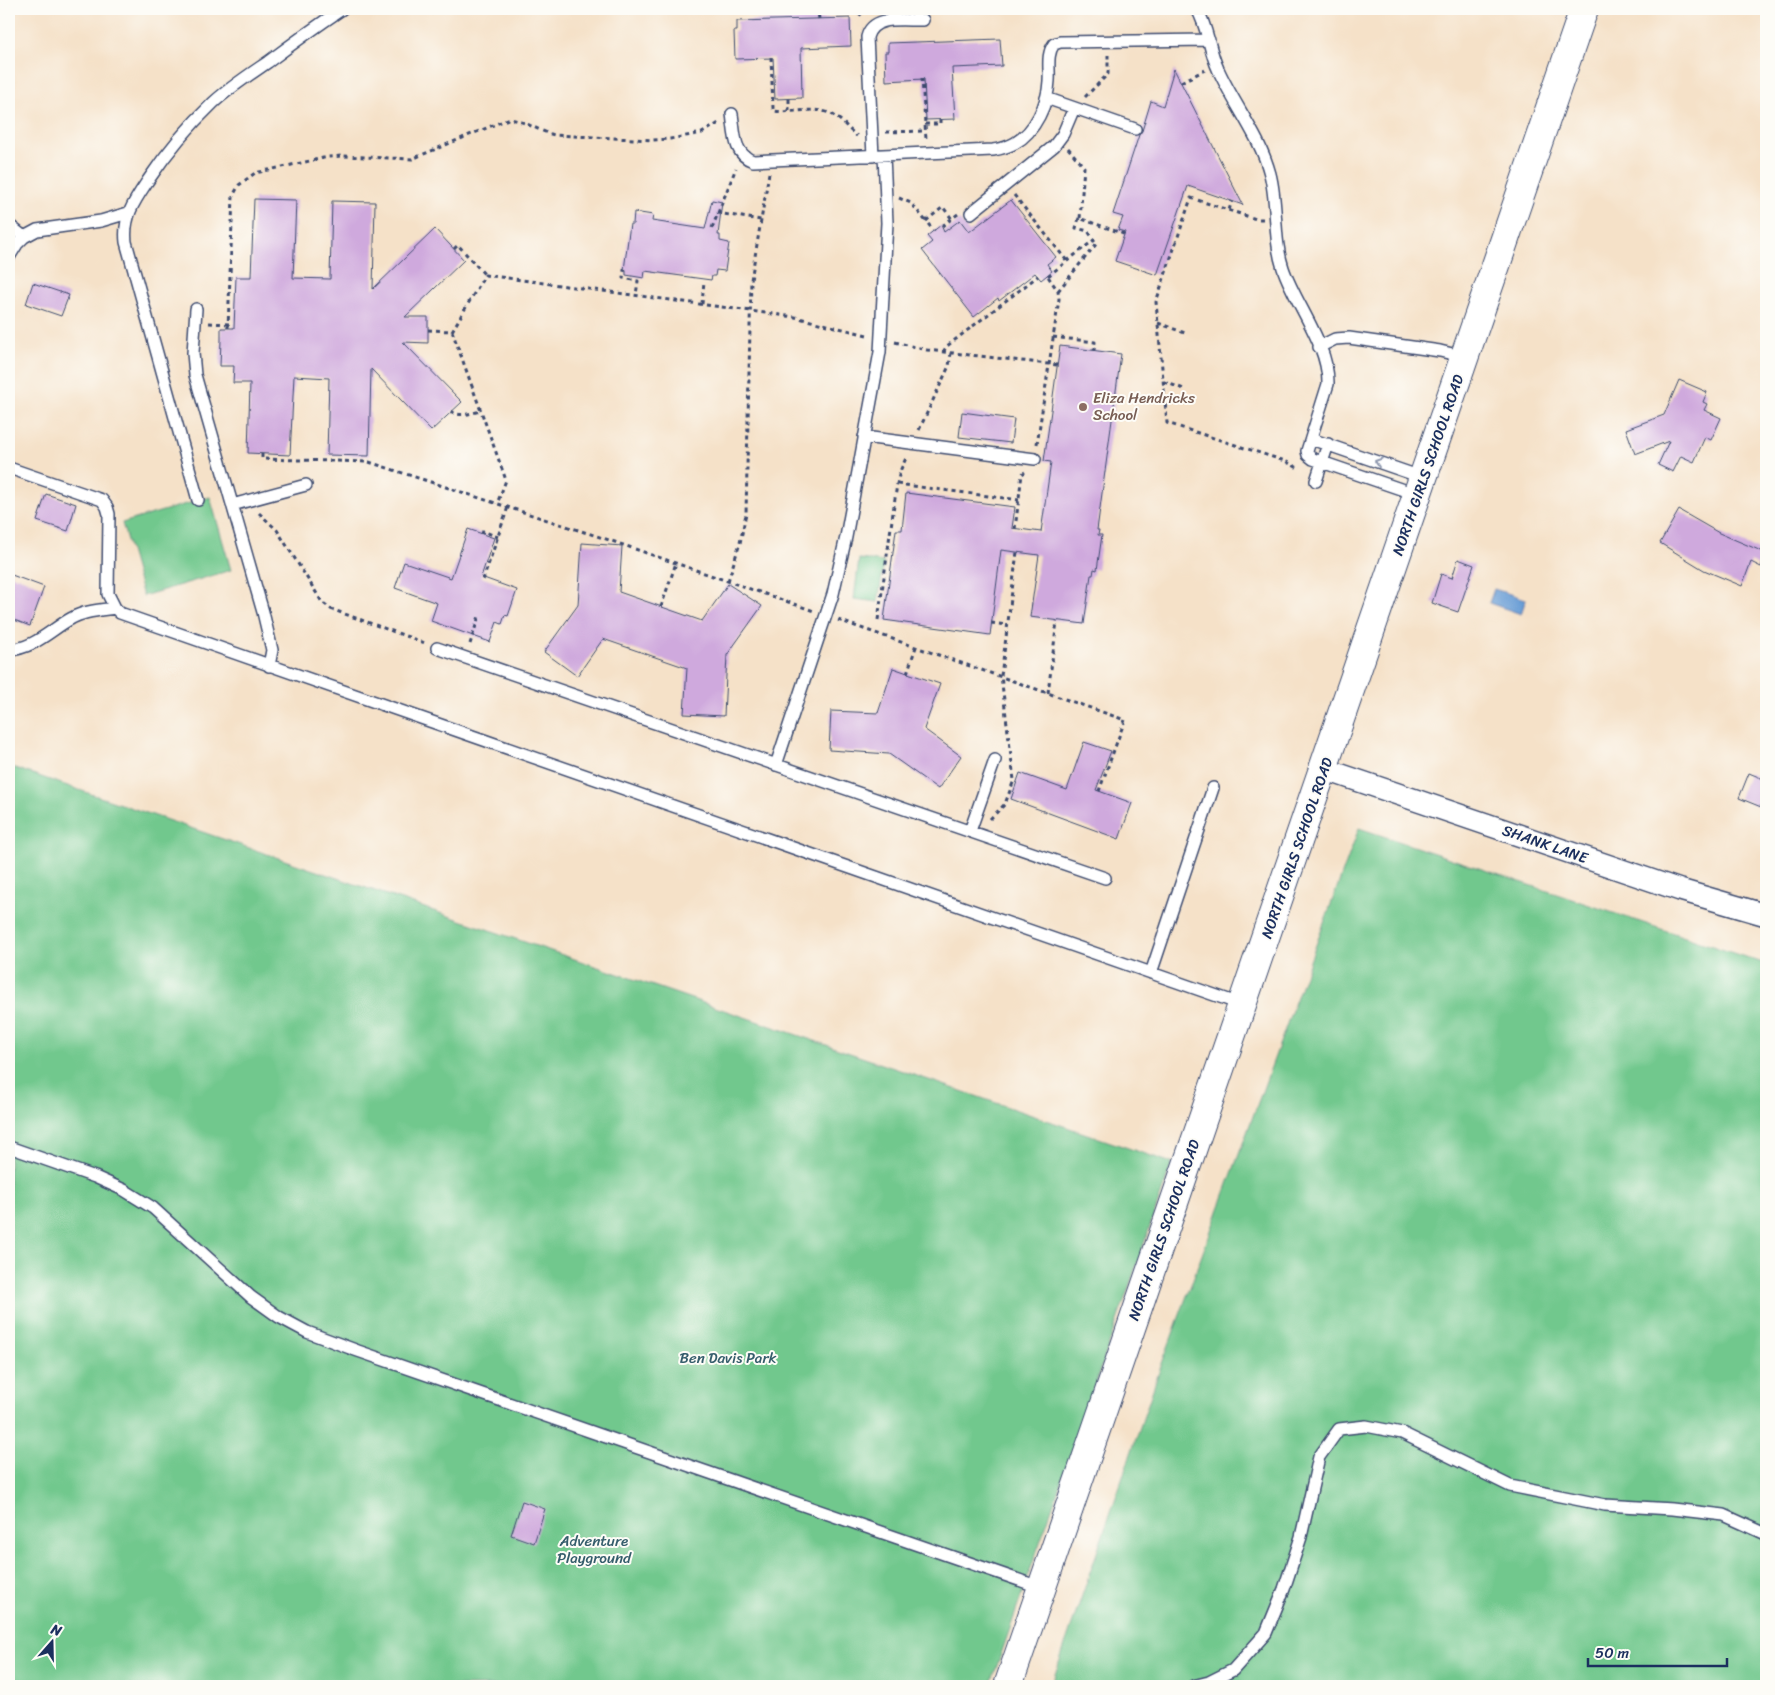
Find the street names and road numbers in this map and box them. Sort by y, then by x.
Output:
street label: NORTH GIRLS SCHOOL ROAD [1385,371,1471,559]
street label: NORTH GIRLS SCHOOL ROAD [1254,754,1340,942]
street label: SHANK LANE [1499,817,1593,871]
street label: NORTH GIRLS SCHOOL ROAD [1121,1136,1207,1324]

